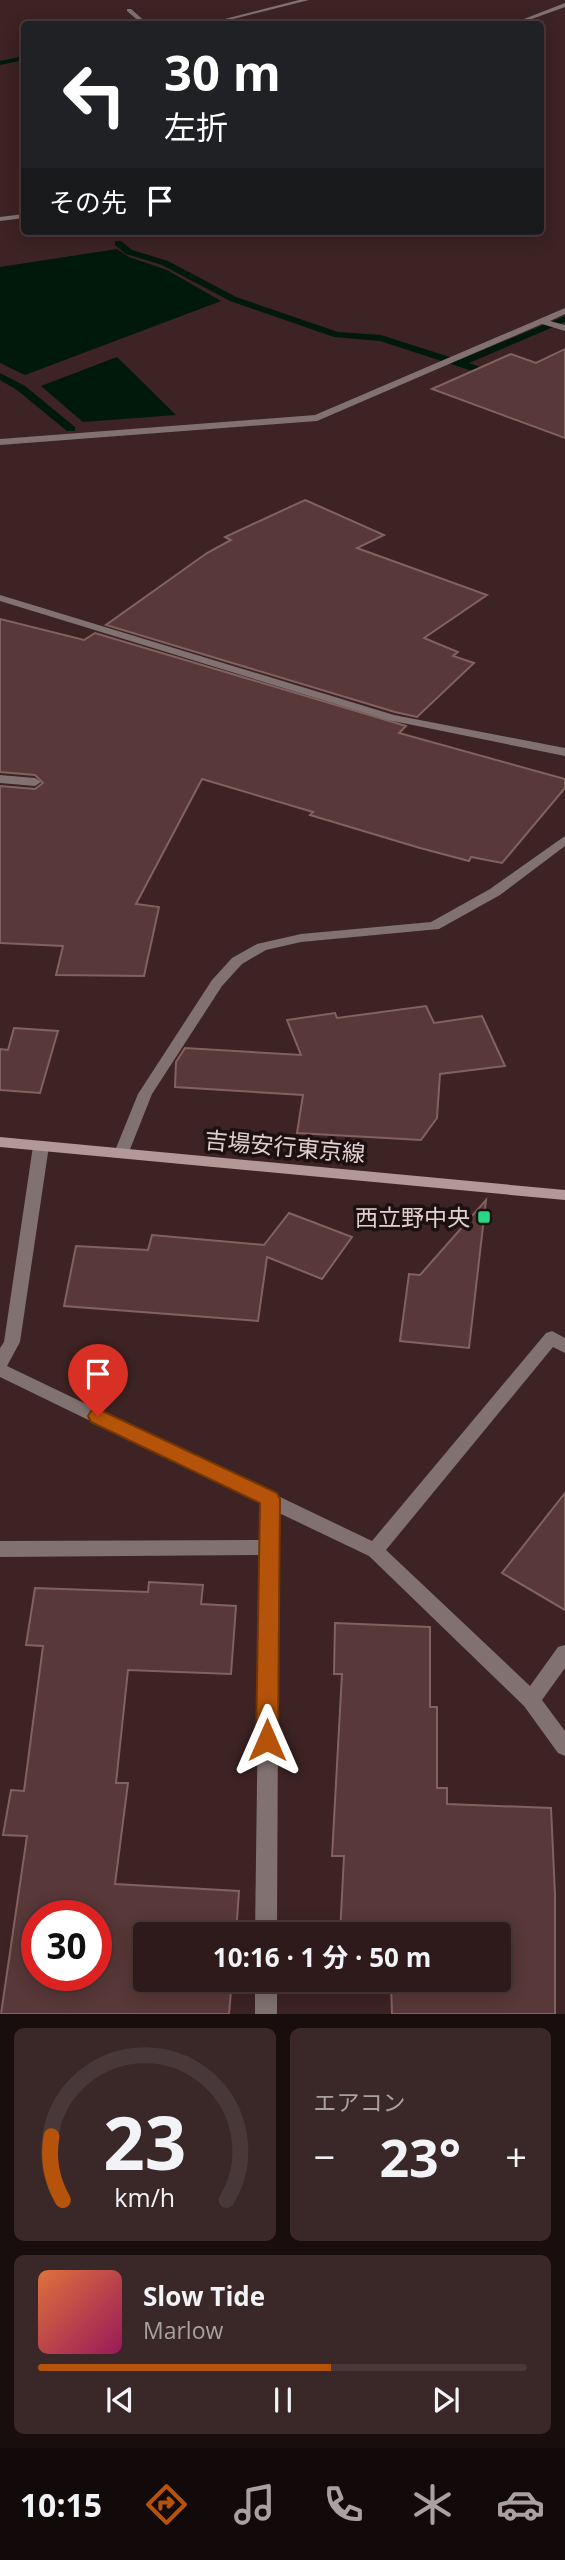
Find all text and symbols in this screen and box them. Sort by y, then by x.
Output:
text: 30 m [164,39,281,105]
icon: left [49,49,140,140]
text: 左折 [164,105,228,148]
icon: arrive [141,182,179,220]
text: その先 [49,184,127,220]
street label: 吉場安行東京線 [203,1123,367,1169]
place label: 西立野中央 [355,1201,470,1233]
marker: 西立野中央 [476,1209,492,1225]
pin [68,1344,128,1416]
icon: arrive [79,1355,117,1393]
position arrow [230,1703,304,1777]
speed limit sign: 30 [21,1900,112,1991]
text: 10:16 · 1 分 · 50 m [213,1939,431,1975]
text: エアコン [314,2086,406,2118]
text: 23 [103,2093,186,2192]
text: 23° [379,2121,461,2192]
text: − [314,2130,335,2182]
text: + [505,2130,527,2182]
text: km/h [114,2180,175,2214]
text: Slow Tide [143,2278,265,2314]
text: Marlow [143,2314,223,2346]
icon: previous [101,2381,139,2419]
icon: pause [264,2381,302,2419]
icon: next [427,2381,465,2419]
icon: directions [142,2480,191,2529]
icon: music [230,2480,279,2529]
icon: phone [319,2480,368,2529]
icon: climate [408,2480,457,2529]
icon: car [496,2480,545,2529]
text: 10:15 [20,2483,102,2526]

